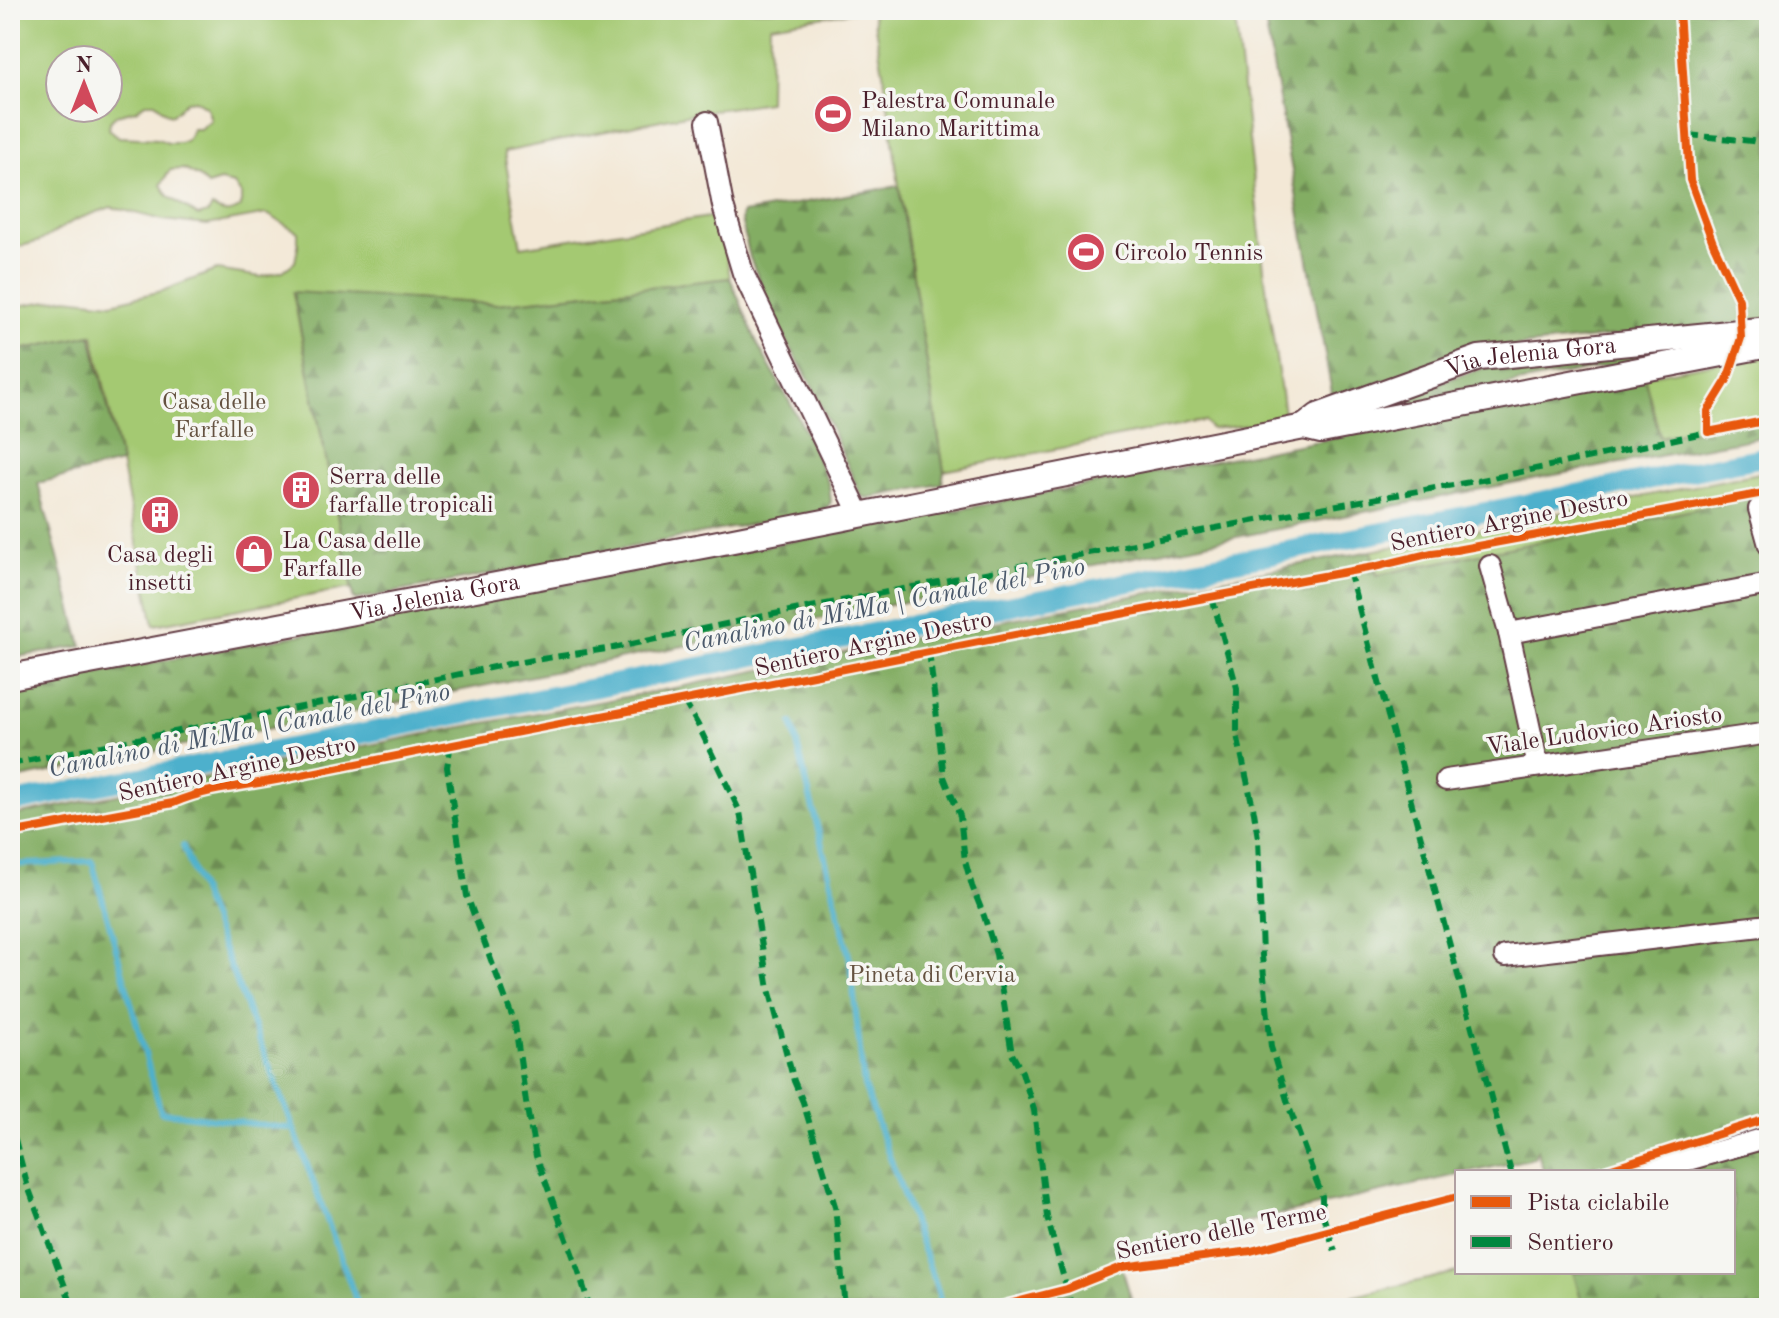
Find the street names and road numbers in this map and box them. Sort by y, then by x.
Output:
street label: Via Jelenia Gora [1442,334,1617,383]
street label: Sentiero Argine Destro [1388,487,1630,557]
street label: Via Jelenia Gora [348,571,522,627]
street label: Sentiero Argine Destro [753,608,994,682]
street label: Viale Ludovico Ariosto [1485,704,1724,760]
street label: Sentiero Argine Destro [117,733,358,807]
street label: Sentiero delle Terme [1114,1201,1329,1265]

